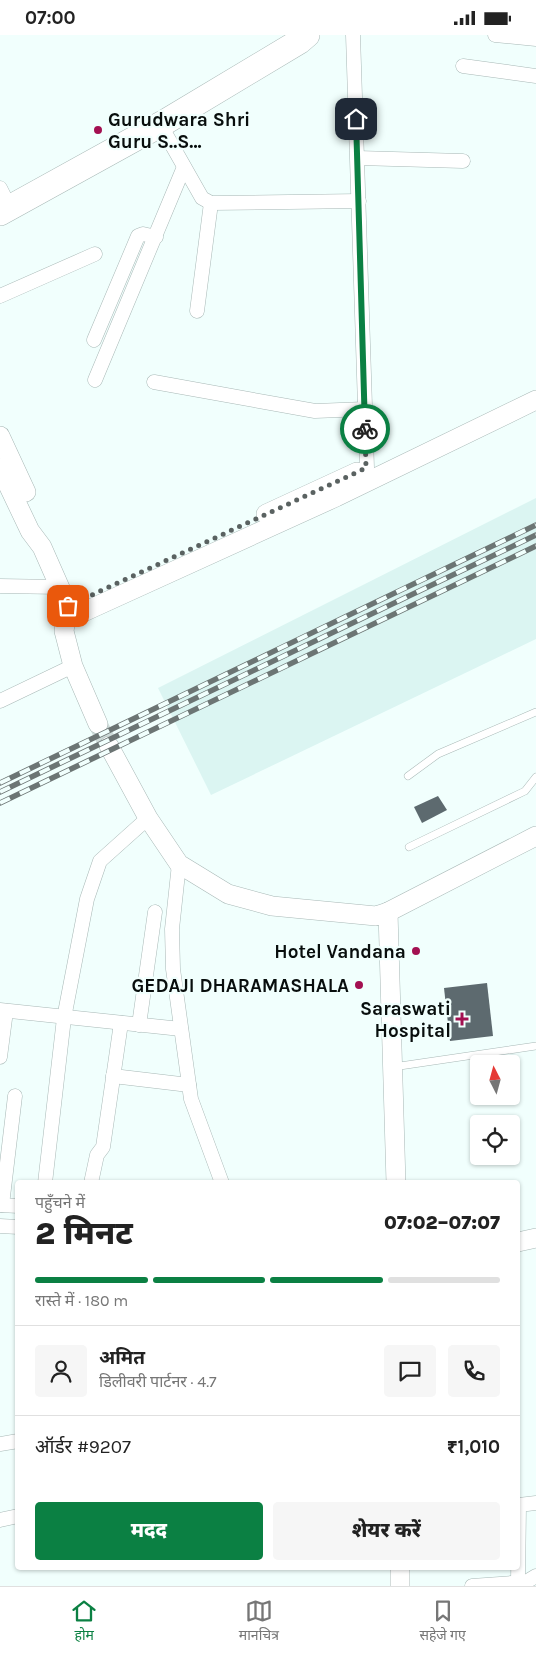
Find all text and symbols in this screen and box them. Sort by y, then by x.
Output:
text: 07:00 [25,7,76,29]
pin [335,98,377,140]
icon: home [342,105,370,133]
place label: Gurudwara Shri Guru S..S... [108,109,250,153]
marker: Gurudwara Shri Guru S..S... [92,124,104,136]
courier [340,404,390,454]
icon: bike [351,415,379,443]
pin [47,585,89,627]
icon: bag [54,592,82,620]
place label: Hotel Vandana [274,941,406,963]
marker: Hotel Vandana [410,945,422,957]
place label: GEDAJI DHARAMASHALA [131,975,349,997]
marker: GEDAJI DHARAMASHALA [353,979,365,991]
place label: Saraswati Hospital [360,998,451,1042]
marker: Saraswati Hospital [455,1012,469,1026]
north arrow [470,1055,520,1105]
map controls [470,1055,520,1165]
button: locate [470,1115,520,1165]
text: पहुँचने में [35,1193,85,1212]
text: 07:02–07:07 [384,1212,500,1234]
text: 2 मिनट [35,1215,133,1252]
text: रास्ते में · 180 m [35,1291,128,1310]
button: person [35,1345,87,1397]
button: chat [384,1345,436,1397]
button: phone [448,1345,500,1397]
text: अमित [99,1347,145,1369]
text: डिलीवरी पार्टनर · 4.7 [99,1372,217,1391]
text: ऑर्डर #9207 [35,1436,131,1458]
text: ₹1,010 [447,1436,500,1458]
button: मदद [35,1502,263,1560]
button: शेयर करें [273,1502,500,1560]
tab: होम [70,1597,98,1646]
tab: मानचित्र [239,1597,279,1646]
tab: सहेजे गए [419,1597,466,1646]

